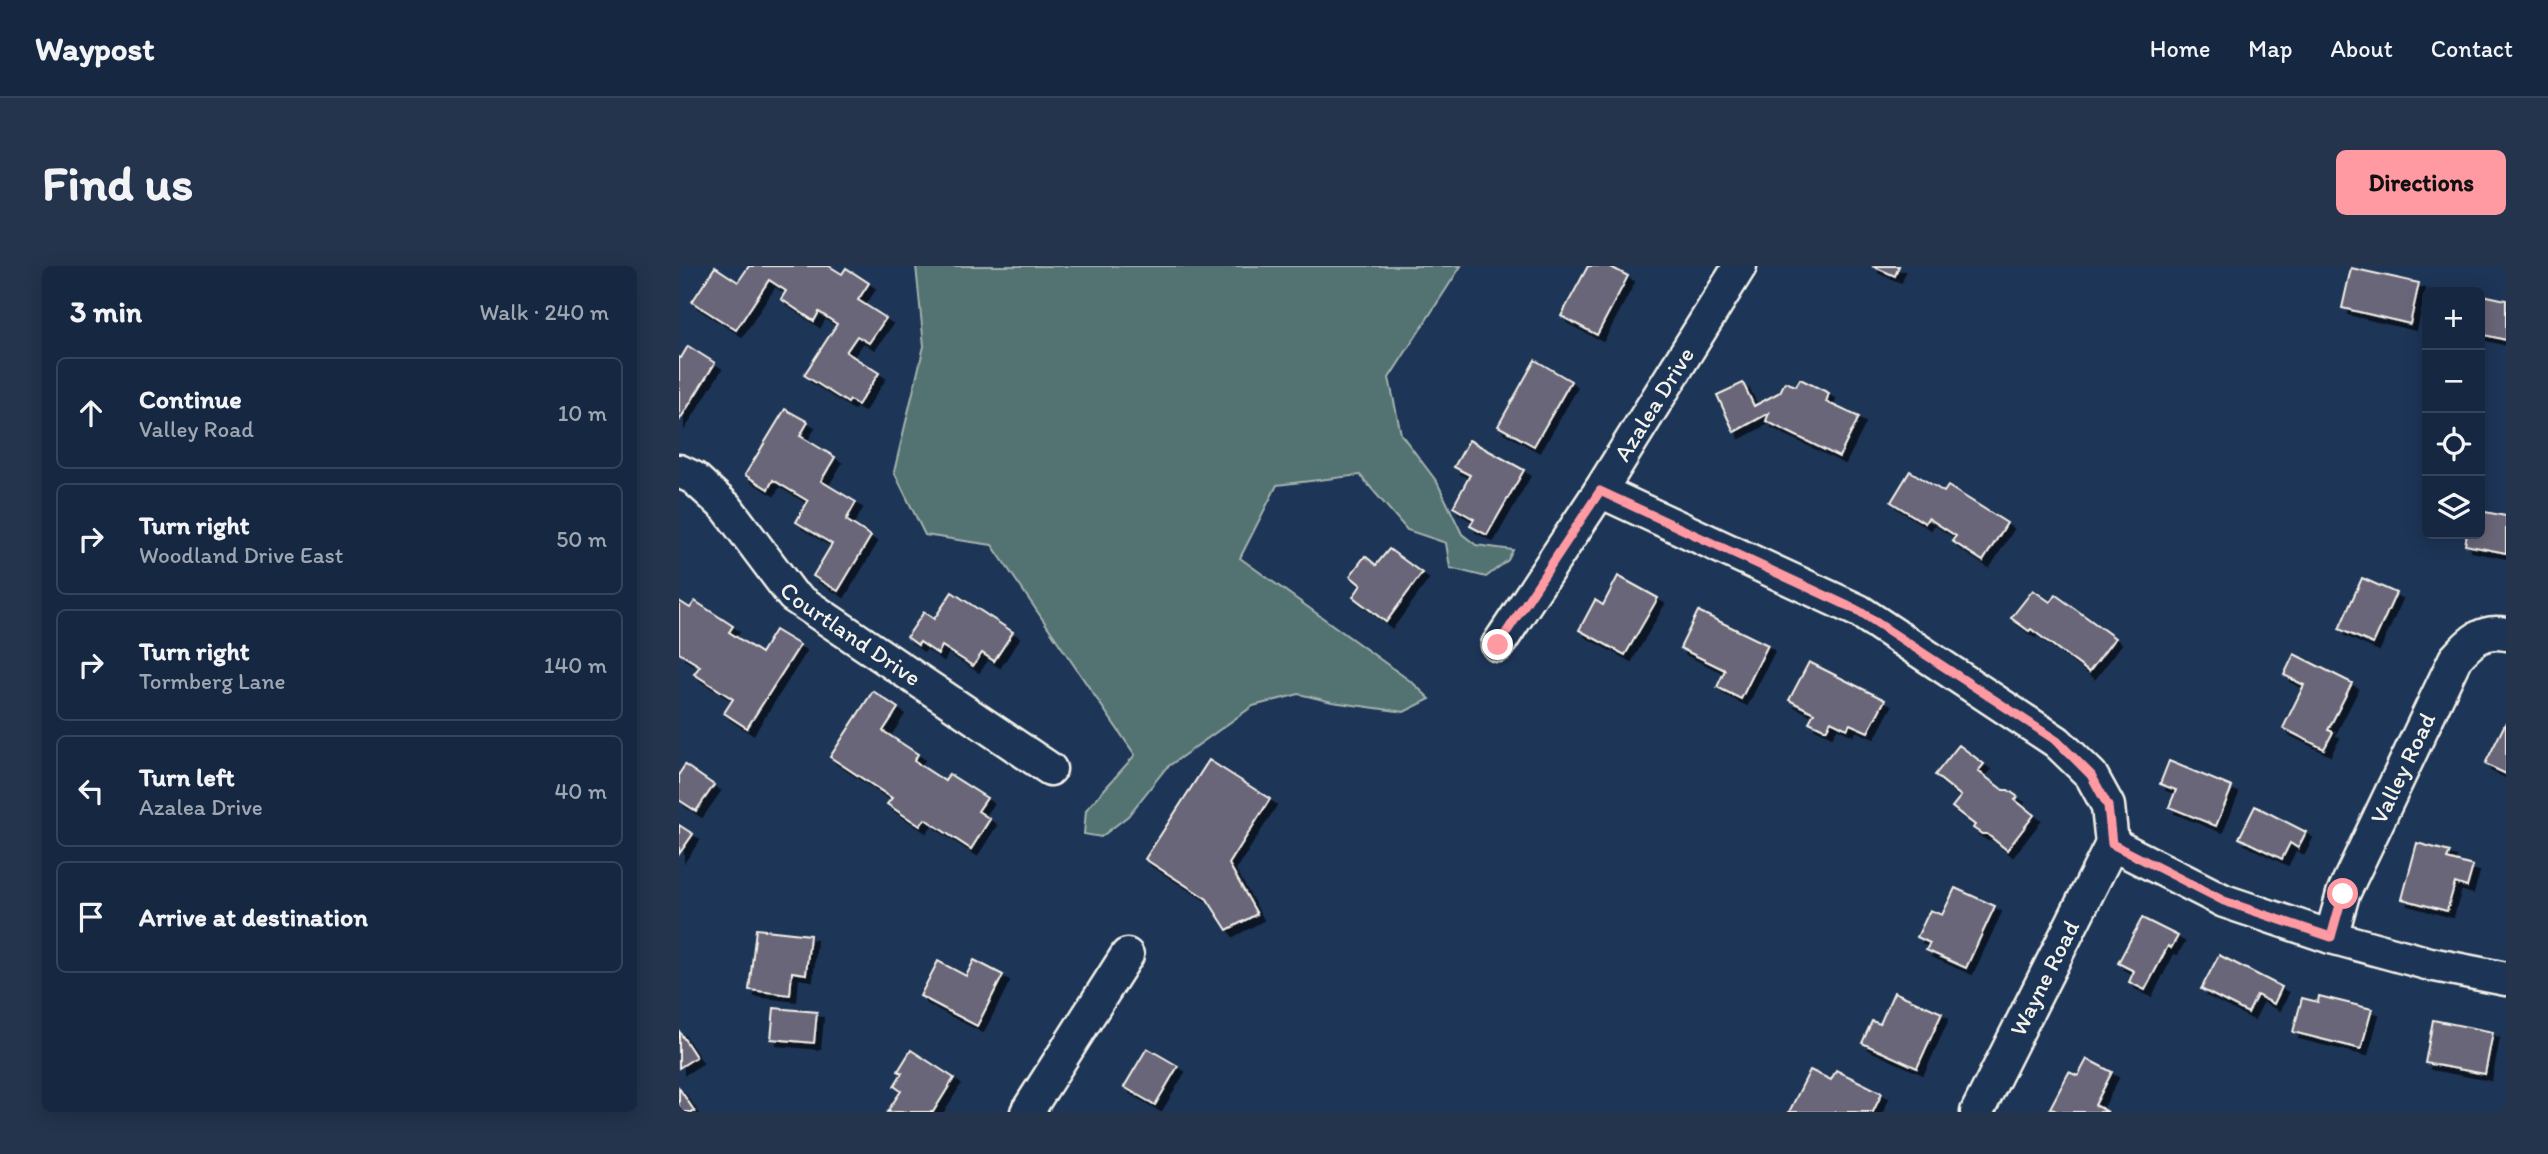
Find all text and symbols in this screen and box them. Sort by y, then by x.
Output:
text: Waypost [35,29,155,68]
text: Home [2150,34,2210,63]
text: Map [2248,34,2292,63]
text: About [2330,34,2393,63]
text: Contact [2431,34,2513,63]
button: Directions [2336,150,2506,215]
text: Find us [42,153,193,212]
map controls [2422,287,2485,539]
button: + [2422,287,2485,350]
text: 3 min [70,293,142,330]
text: Walk · 240 m [479,298,609,326]
street label: Azalea Drive [1607,341,1700,466]
button: − [2422,350,2485,413]
text: Continue [139,383,242,415]
icon: ahead [72,394,110,432]
text: 10 m [558,399,607,427]
button: locate [2422,413,2485,476]
text: Valley Road [139,415,254,443]
button: layers [2422,476,2485,539]
text: Turn right [139,509,250,541]
icon: right [72,520,110,558]
text: 50 m [556,525,607,553]
text: Woodland Drive East [139,541,343,569]
street label: Courtland Drive [774,576,927,692]
route end [1482,629,1513,660]
text: Turn right [139,635,250,667]
icon: right [72,646,110,684]
text: 140 m [544,651,607,679]
text: Tormberg Lane [139,667,286,695]
street label: Valley Road [2364,708,2441,828]
text: Turn left [139,761,235,793]
icon: left [72,772,110,810]
text: 40 m [554,777,607,805]
text: Azalea Drive [139,793,263,821]
route start [2327,878,2358,909]
icon: arrive [72,898,110,936]
text: Arrive at destination [139,901,368,933]
street label: Wayne Road [2003,915,2085,1040]

